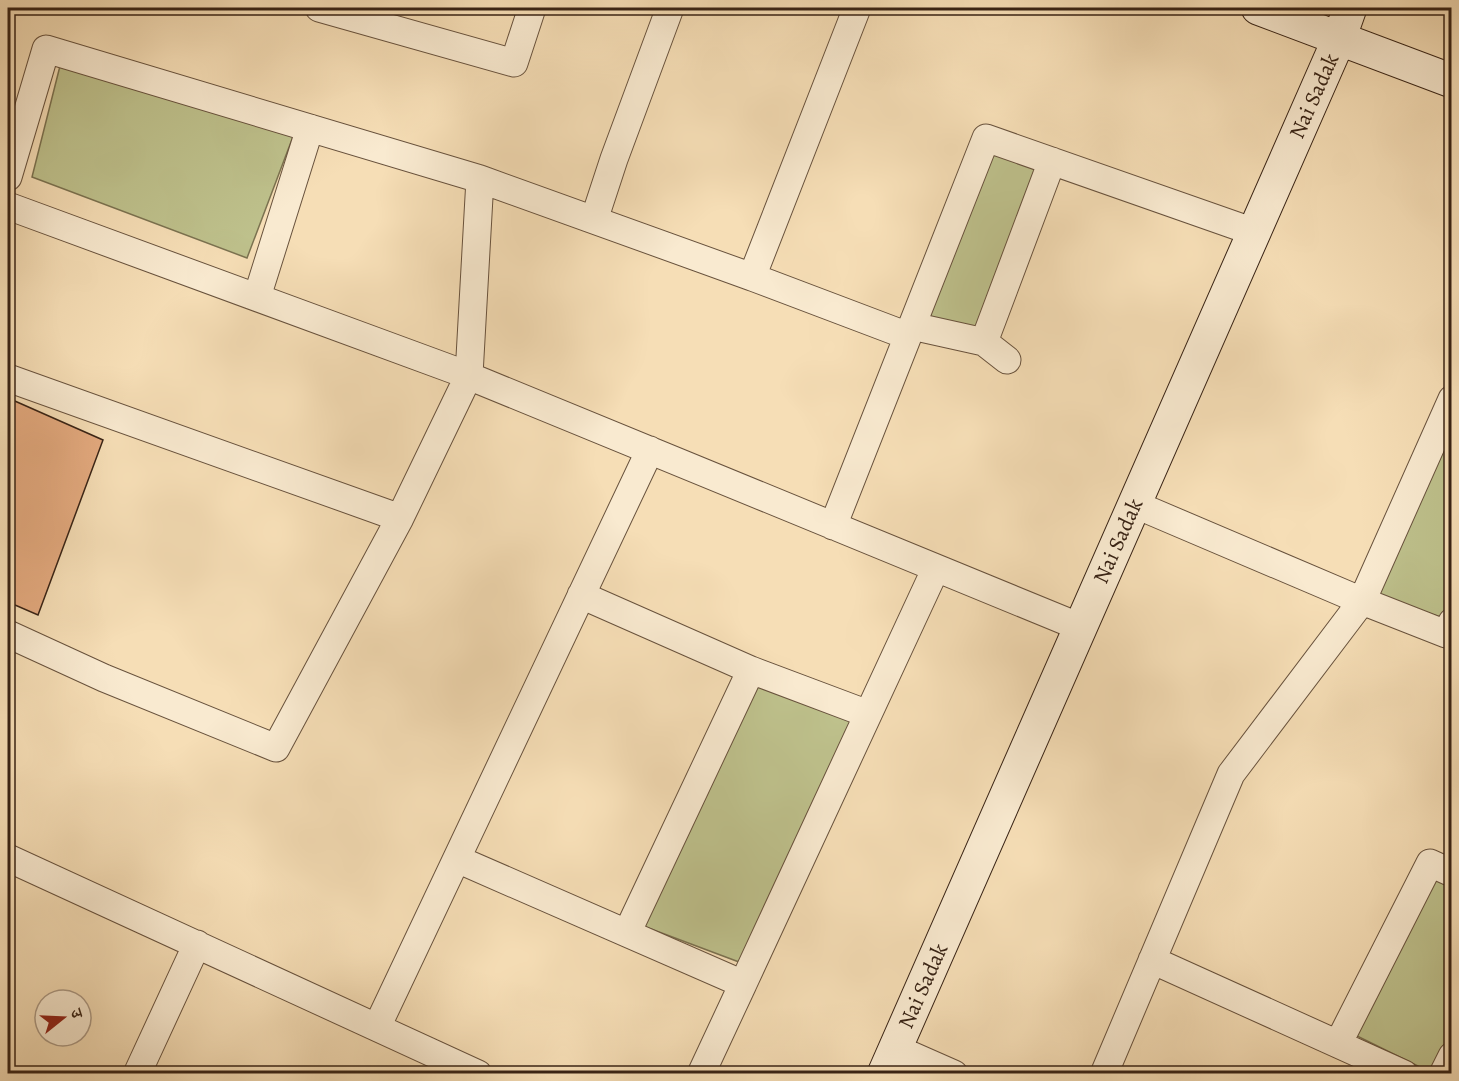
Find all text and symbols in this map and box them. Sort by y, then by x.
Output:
street label: Nai Sadak [1282,48,1346,144]
street label: Nai Sadak [1086,493,1150,589]
street label: Nai Sadak [891,938,955,1034]
north arrow [33,988,93,1048]
text: उ [64,1005,89,1023]

